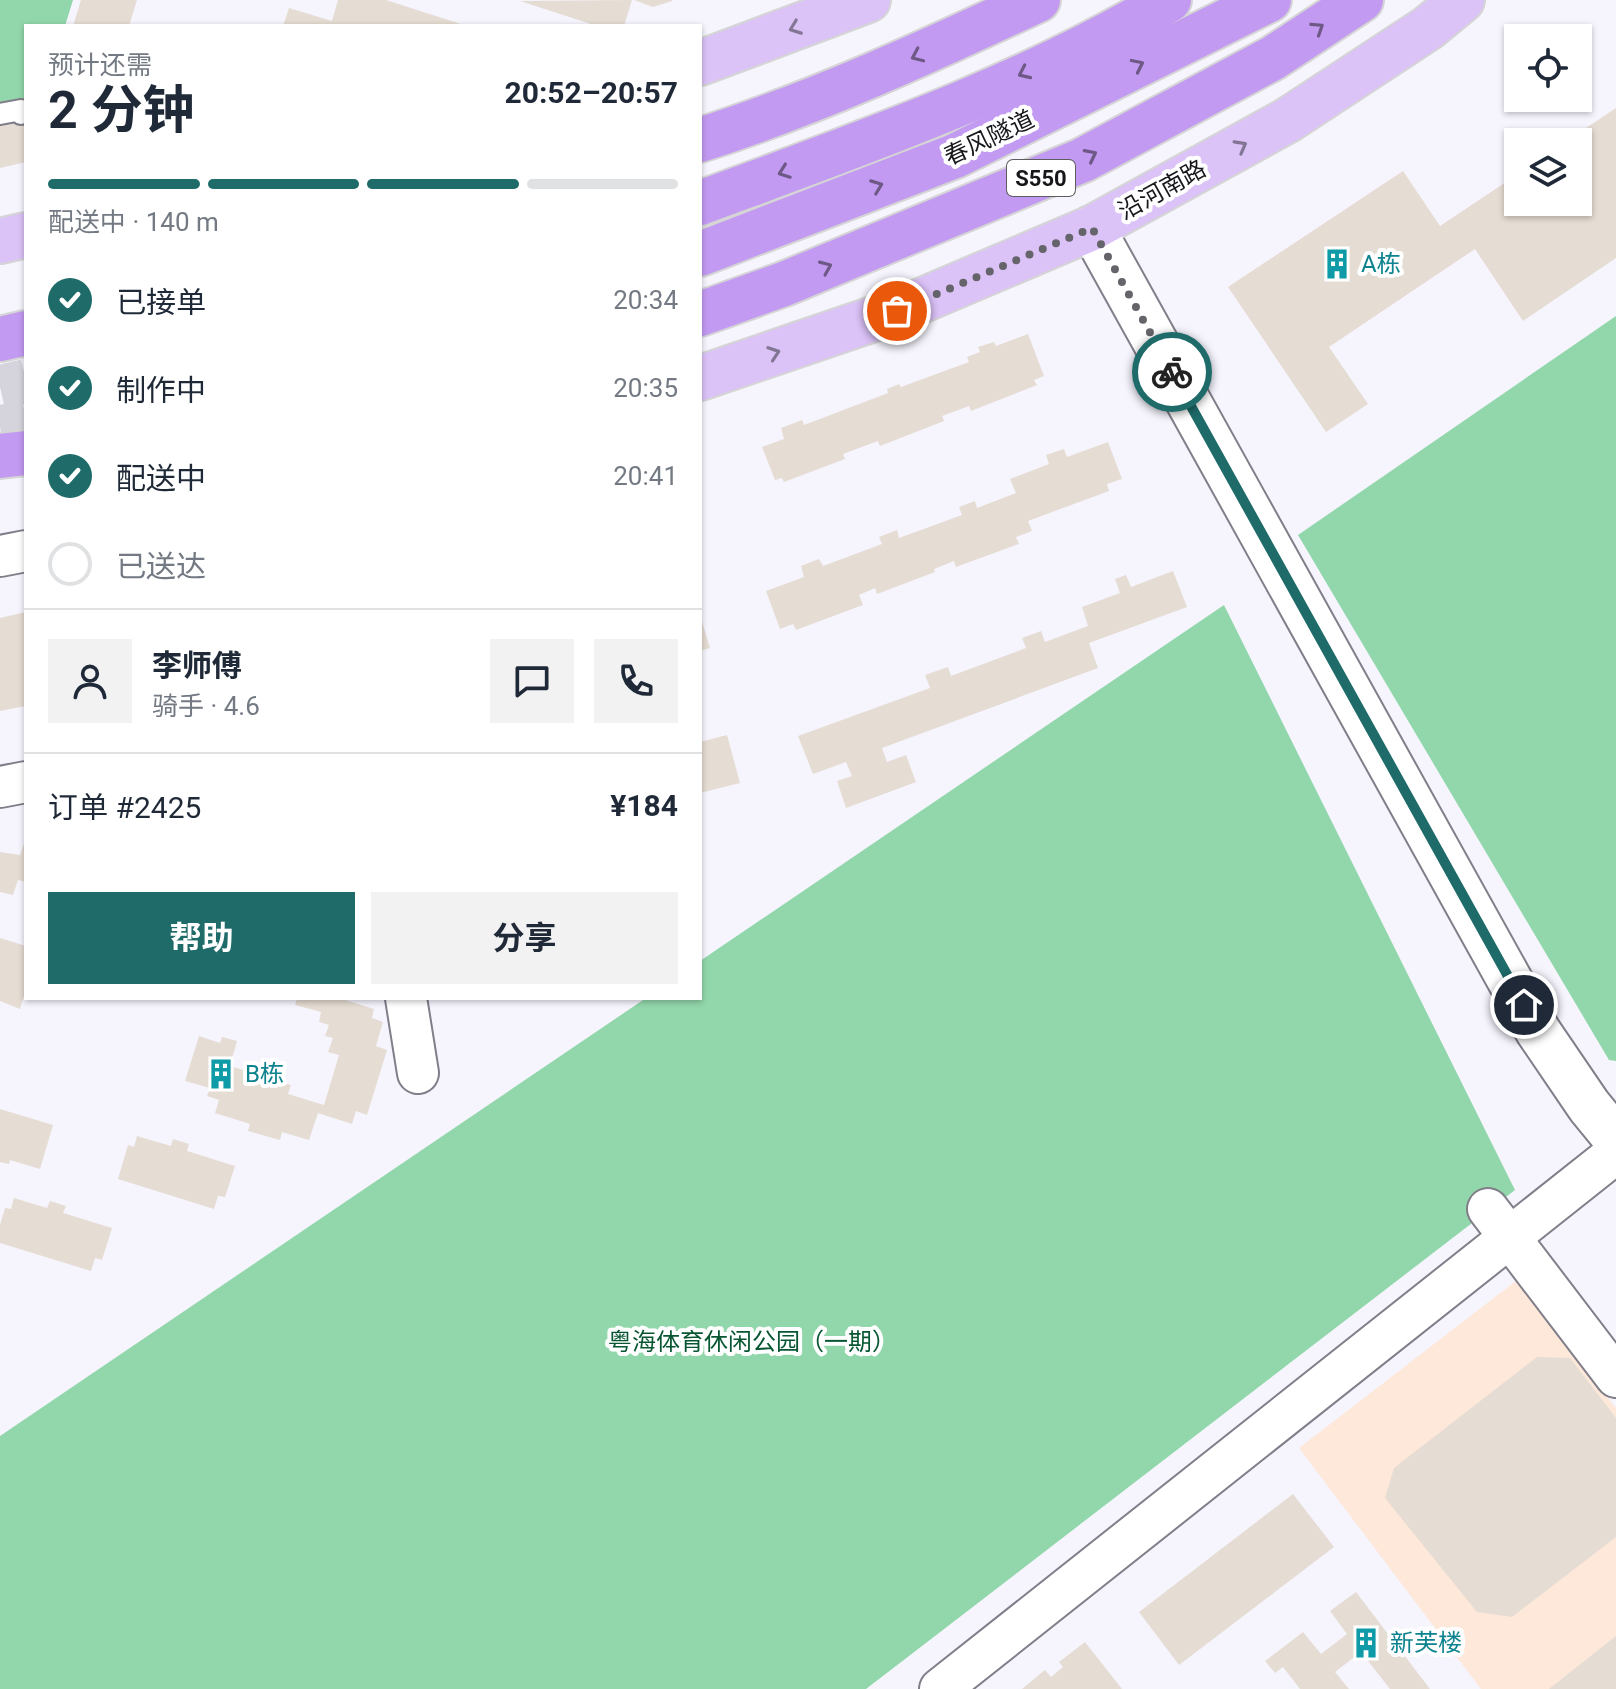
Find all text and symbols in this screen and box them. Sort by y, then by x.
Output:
one-way arrow [789,18,803,35]
one-way arrow [1309,23,1323,38]
map controls [1504,24,1592,216]
button: locate [1504,24,1592,112]
one-way arrow [910,47,925,63]
text: 预计还需 [48,50,152,80]
one-way arrow [1130,59,1145,75]
one-way arrow [1018,63,1033,79]
text: 20:52–20:57 [504,75,678,110]
text: 2 分钟 [48,80,195,141]
street label: 春风隧道 [940,105,1038,171]
button: layers [1504,128,1592,216]
one-way arrow [1232,140,1246,156]
one-way arrow [1083,150,1097,165]
street label: 沿河南路 [1113,154,1211,226]
road number: S550 [1007,160,1075,196]
one-way arrow [778,162,792,179]
one-way arrow [869,179,883,196]
text: 配送中 · 140 m [48,207,219,237]
building icon: A栋 [1320,247,1354,281]
place label: A栋 [1361,250,1401,278]
one-way arrow [818,260,832,277]
pin [863,277,931,345]
icon: check [48,278,92,322]
text: 已接单 [116,285,206,320]
text: 20:34 [613,285,678,315]
icon: bag [875,289,919,333]
courier [1132,332,1212,412]
one-way arrow [766,347,780,363]
icon: bike [1150,350,1194,394]
icon: check [48,366,92,410]
text: 制作中 [116,373,206,408]
text: 20:35 [613,373,678,403]
icon: check [48,454,92,498]
text: 配送中 [116,461,206,496]
text: 20:41 [613,461,678,491]
text: 已送达 [116,549,206,584]
button: person [48,639,132,723]
button: chat [490,639,574,723]
button: phone [594,639,678,723]
text: 李师傅 [152,648,242,683]
text: 骑手 · 4.6 [152,691,260,721]
text: ¥184 [610,788,678,823]
text: 订单 #2425 [48,790,201,825]
button: 帮助 [48,892,355,984]
button: 分享 [371,892,678,984]
pin [1490,971,1558,1039]
icon: home [1502,983,1546,1027]
building icon: B栋 [204,1057,238,1091]
place label: B栋 [245,1060,284,1088]
park label: 粤海体育休闲公园（一期） [608,1328,896,1356]
building icon: 新芙楼 [1349,1626,1383,1660]
place label: 新芙楼 [1390,1629,1462,1657]

